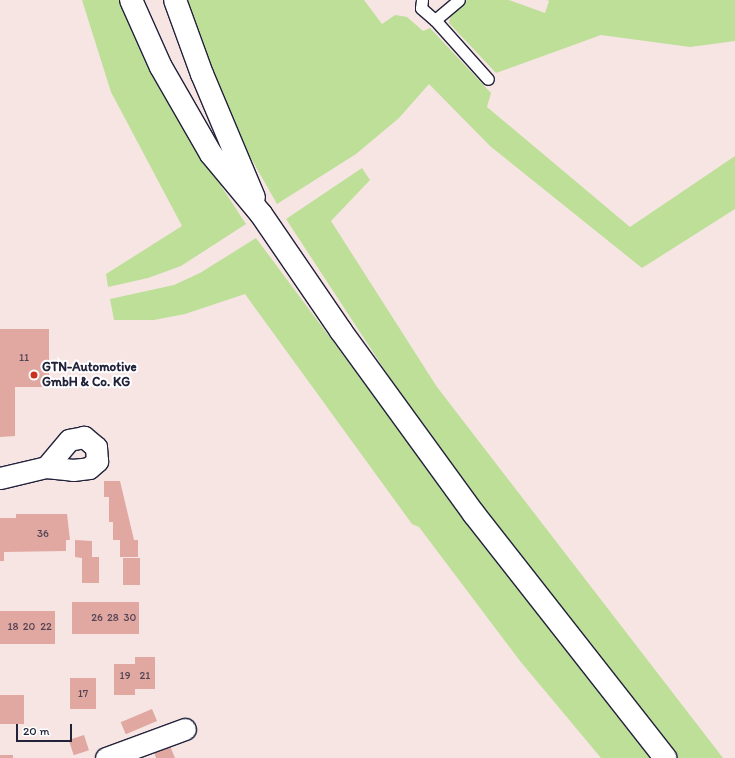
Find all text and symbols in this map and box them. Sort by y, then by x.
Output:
house number: 11 [19,351,29,365]
place label: GTN-Automotive GmbH & Co. KG [42,360,137,391]
marker: GTN-Automotive GmbH & Co. KG [29,370,39,380]
house number: 36 [37,527,49,541]
house number: 26 [91,611,103,625]
house number: 28 [107,611,119,625]
house number: 30 [124,611,136,625]
house number: 18 [7,620,19,634]
house number: 20 [23,620,35,634]
house number: 22 [40,620,52,634]
house number: 19 [120,669,130,683]
house number: 21 [140,669,150,683]
house number: 17 [78,687,88,701]
scale bar [18,716,74,742]
text: 20 m [23,724,50,738]

